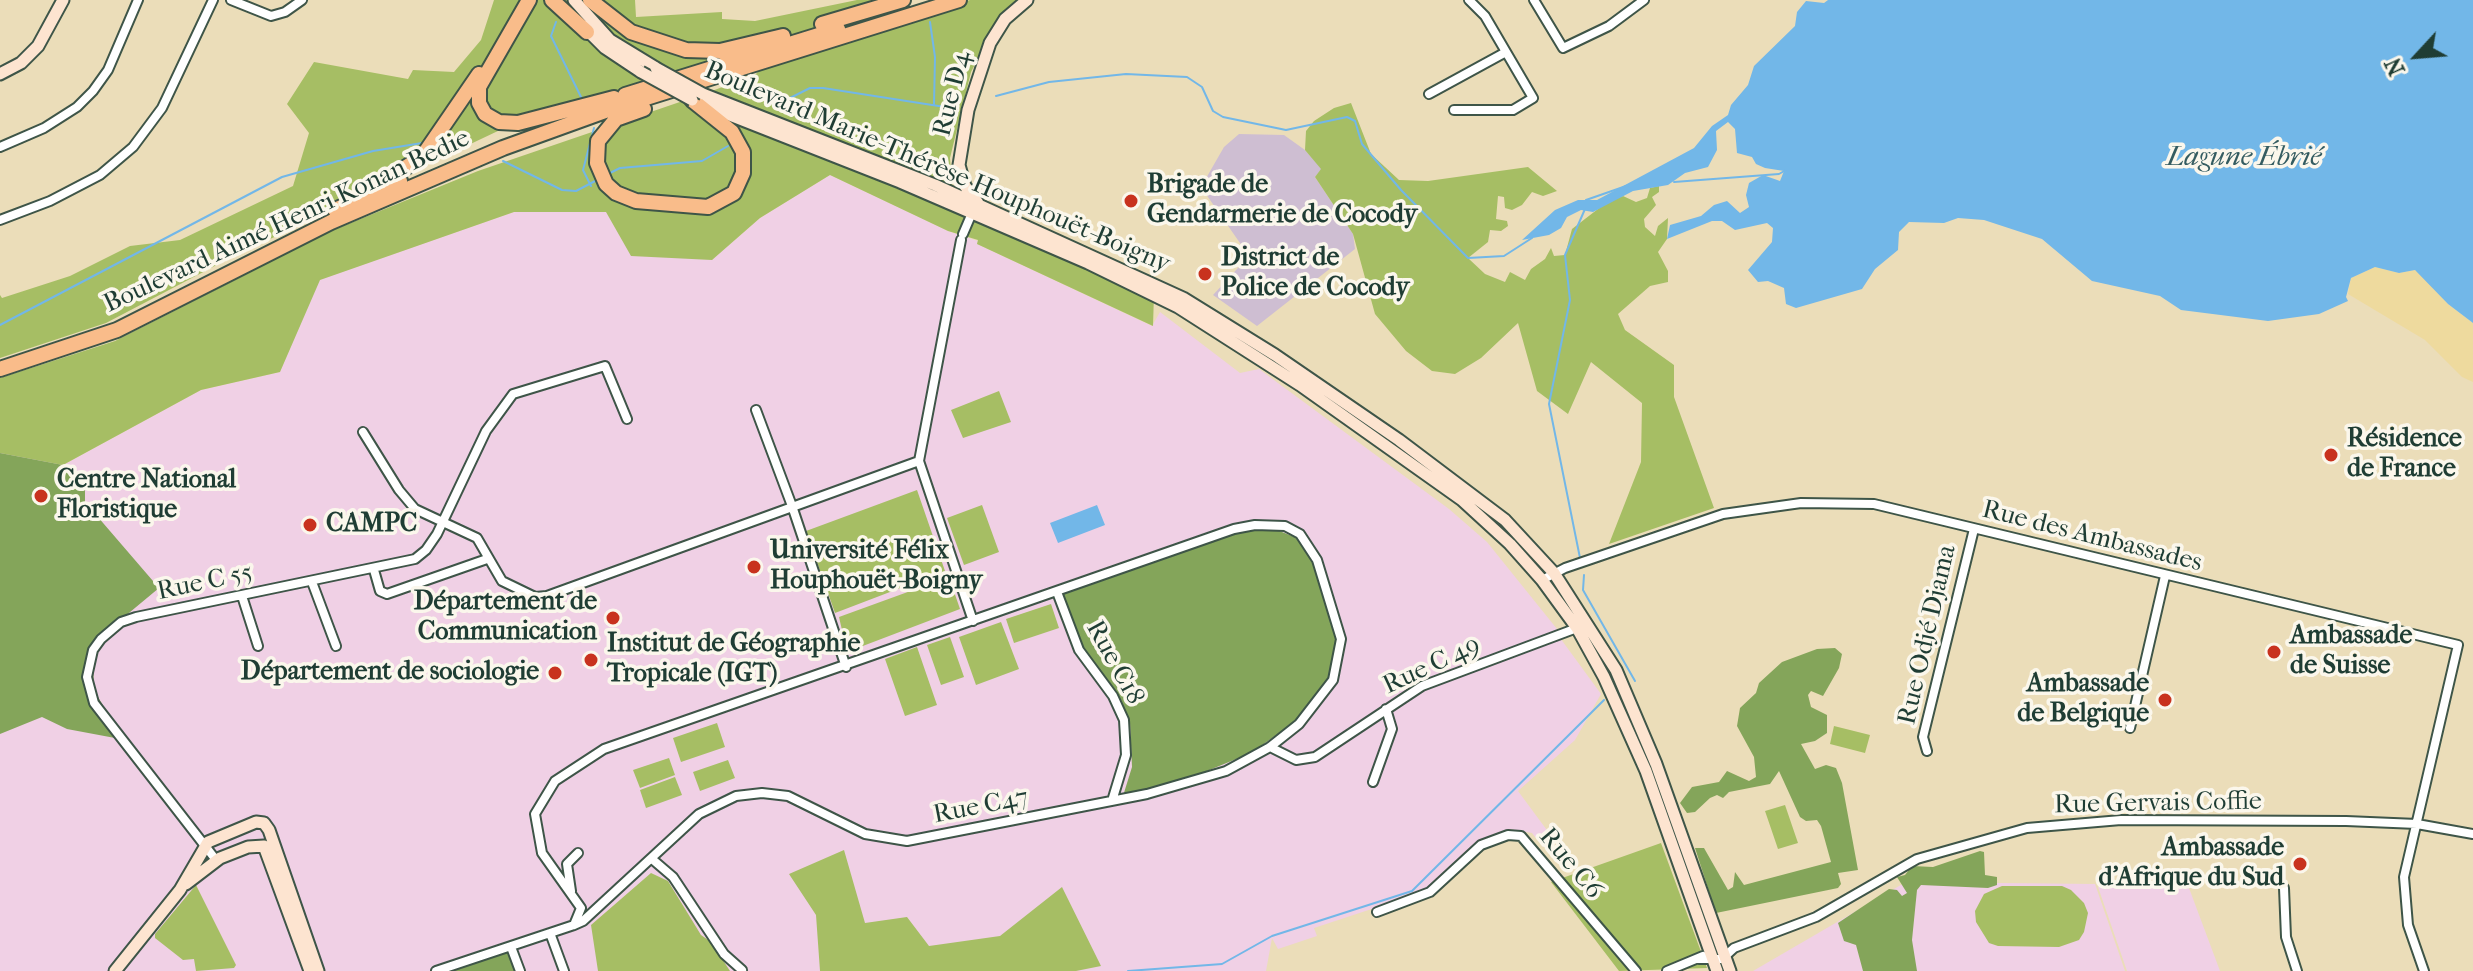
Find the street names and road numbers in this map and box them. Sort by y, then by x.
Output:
street label: Rue D4 [927,48,979,140]
street label: Boulevard Marie-Thérèse Houphouët-Boigny [699,55,1175,281]
street label: Boulevard Aimé Henri Konan Bedie [99,123,475,321]
street label: Rue des Ambassades [1979,495,2205,579]
street label: Rue Odjé Djama [1892,542,1964,728]
street label: Rue C 55 [154,558,256,608]
street label: Rue C18 [1078,615,1150,711]
street label: Rue C 49 [1378,630,1486,702]
street label: Rue C47 [931,783,1031,831]
street label: Rue Gervais Coffie [2054,787,2262,821]
street label: Rue C6 [1531,822,1609,906]

